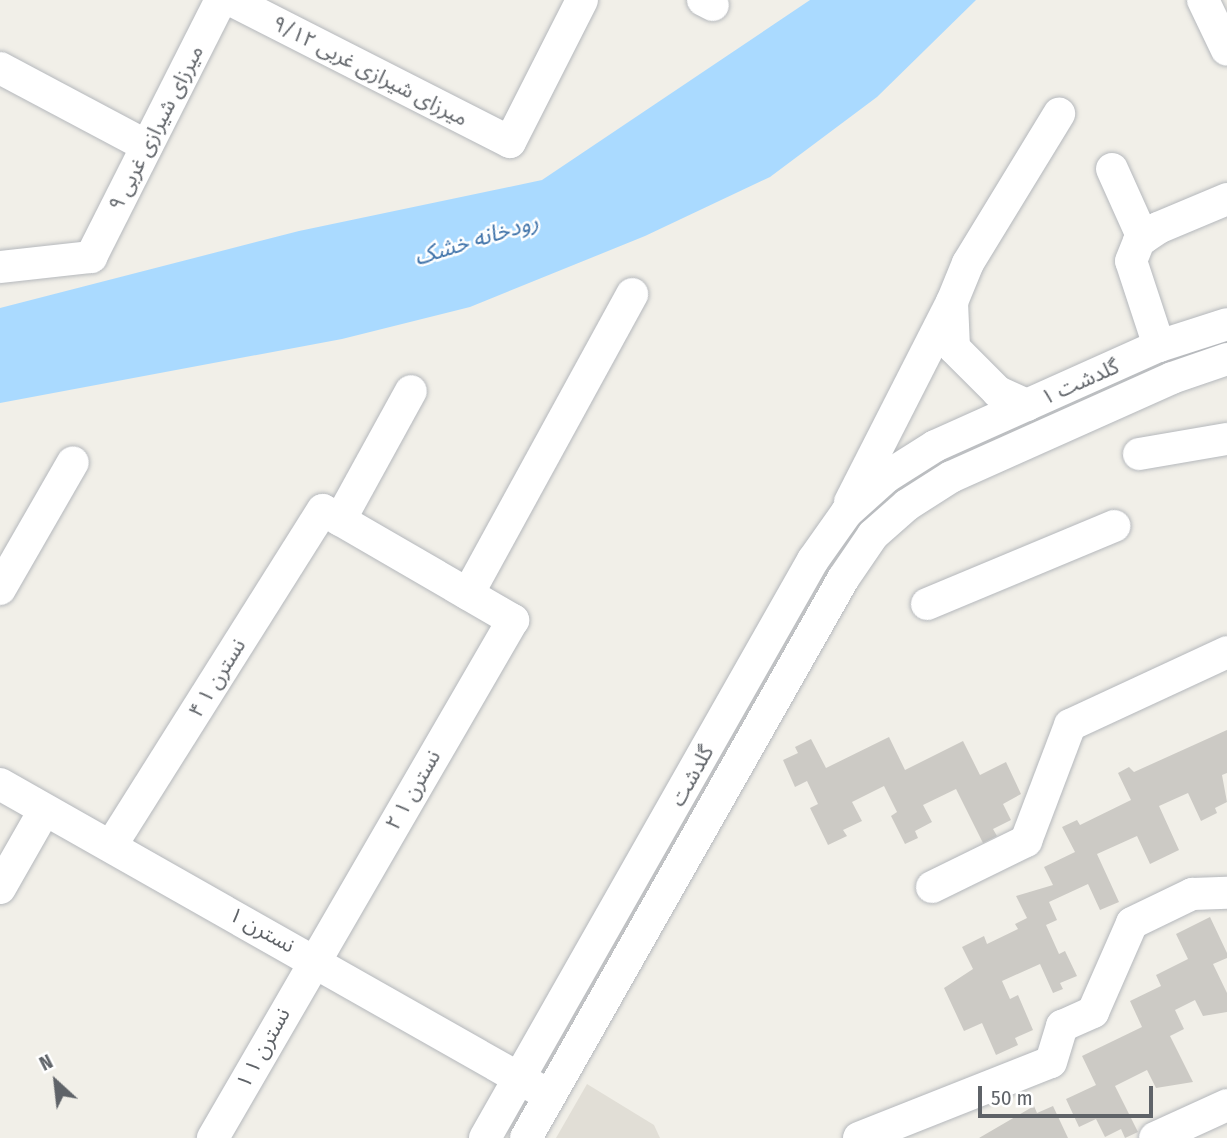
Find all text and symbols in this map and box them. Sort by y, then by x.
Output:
street label: ۹/۱۲ میرزای شیرازی غربی [268,11,472,131]
street label: میرزای شیرازی غربی ۹ [103,41,209,215]
water label: رودخانه خشک [411,207,541,271]
street label: گلدشت ۱ [1037,354,1123,410]
street label: ۴ نسترن ۱ [183,634,251,722]
street label: گلدشت [665,741,719,811]
street label: ۲ نسترن ۱ [380,746,446,834]
street label: نسترن ۱ [225,902,299,958]
street label: ۱ نسترن ۱ [231,1003,295,1093]
north arrow [21,1047,91,1117]
text: N [36,1050,57,1076]
scale bar [982,1072,1157,1116]
text: 50 m [991,1085,1033,1111]

